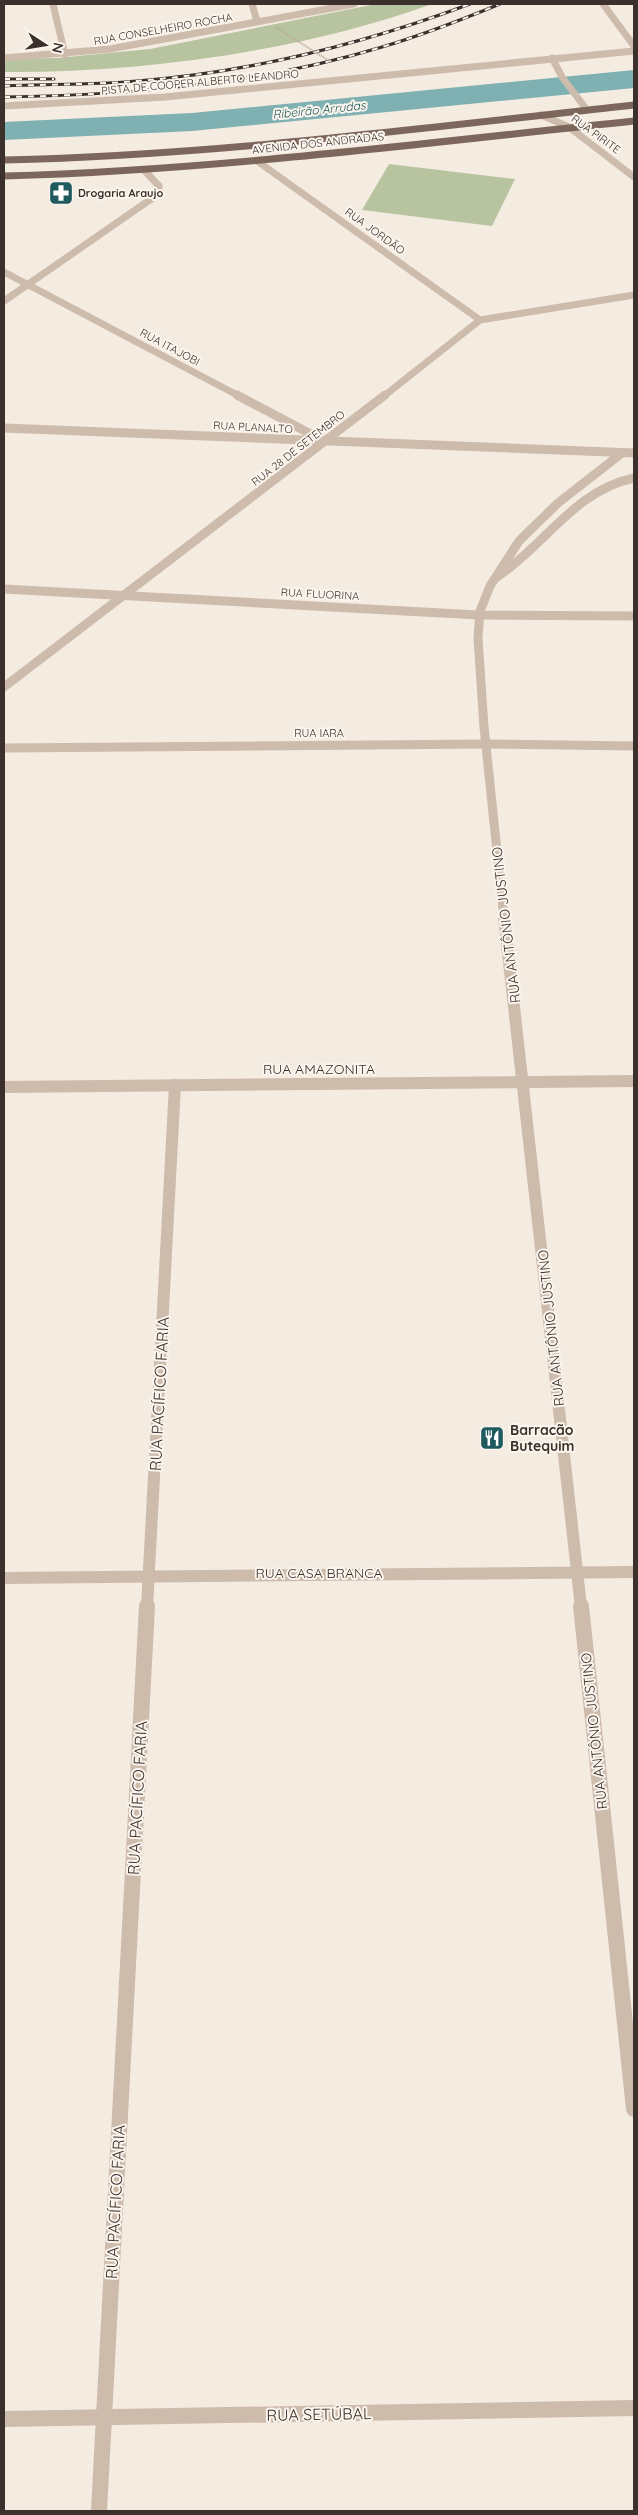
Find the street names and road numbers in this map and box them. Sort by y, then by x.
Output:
street label: RUA CONSELHEIRO ROCHA [93,10,233,48]
street label: PISTA DE COOPER ALBERTO LEANDRO [101,66,299,98]
street label: RUA PIRITE [569,111,623,157]
street label: AVENIDA DOS ANDRADAS [251,129,385,157]
street label: RUA JORDÃO [342,205,408,257]
street label: RUA ITAJOBI [138,325,202,369]
street label: RUA 28 DE SETEMBRO [249,407,347,489]
street label: RUA PLANALTO [213,418,293,436]
street label: RUA FLUORINA [280,585,360,603]
street label: RUA IARA [294,726,344,740]
street label: RUA ANTÔNIO JUSTINO [487,846,525,1004]
street label: RUA AMAZONITA [263,1060,375,1078]
street label: RUA ANTÔNIO JUSTINO [534,1249,568,1407]
street label: RUA PACÍFICO FARIA [145,1316,173,1472]
street label: RUA CASA BRANCA [256,1564,382,1582]
street label: RUA ANTÔNIO JUSTINO [577,1652,611,1810]
street label: RUA PACÍFICO FARIA [123,1720,151,1876]
street label: RUA PACÍFICO FARIA [101,2124,129,2280]
street label: RUA SETÚBAL [266,2403,372,2425]

